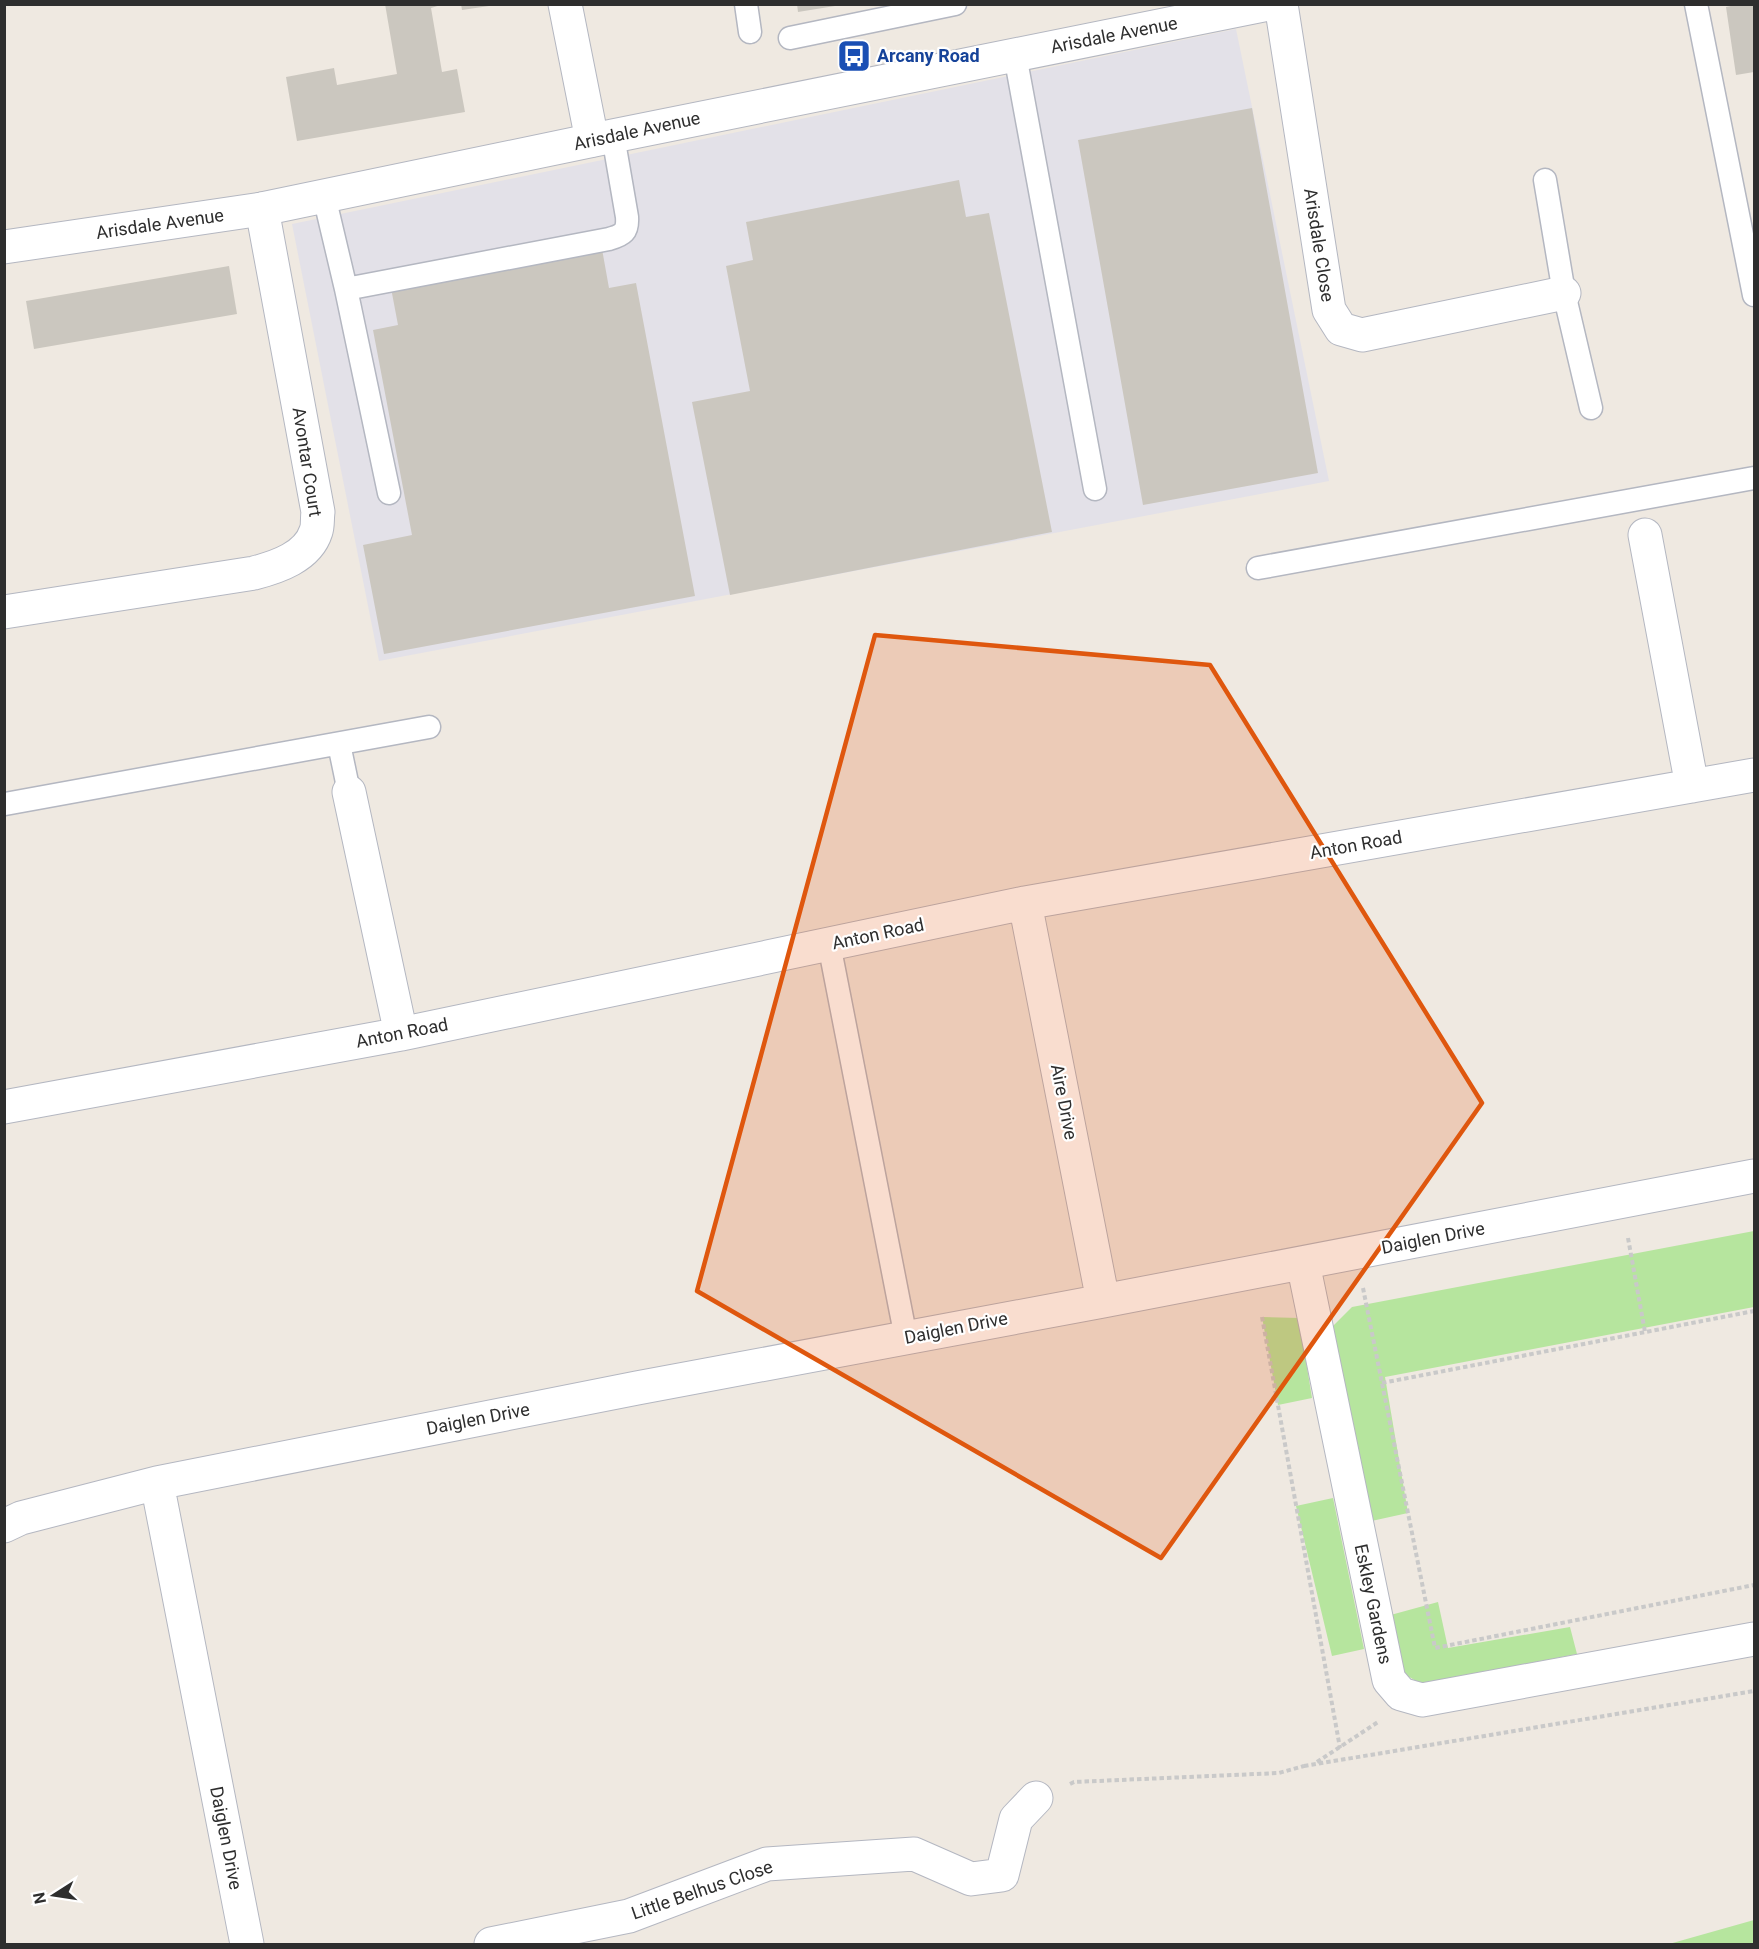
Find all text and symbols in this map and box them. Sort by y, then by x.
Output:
street label: Arisdale Avenue [1049,12,1179,57]
bus stop icon: Arcany Road [836,38,872,74]
place label: Arcany Road [877,45,980,66]
street label: Arisdale Avenue [572,107,702,154]
street label: Arisdale Close [1300,186,1339,303]
street label: Arisdale Avenue [95,204,225,243]
street label: Avontar Court [288,406,327,518]
street label: Anton Road [1308,826,1404,863]
street label: Anton Road [830,914,926,953]
street label: Anton Road [354,1013,450,1052]
street label: Aire Drive [1047,1062,1082,1141]
street label: Daiglen Drive [1379,1217,1486,1258]
street label: Daiglen Drive [902,1307,1009,1348]
street label: Daiglen Drive [424,1398,531,1439]
street label: Eskley Gardens [1351,1542,1396,1666]
street label: Daiglen Drive [206,1784,247,1891]
street label: Little Belhus Close [628,1855,775,1924]
north arrow [24,1865,84,1925]
text: N [29,1891,50,1906]

